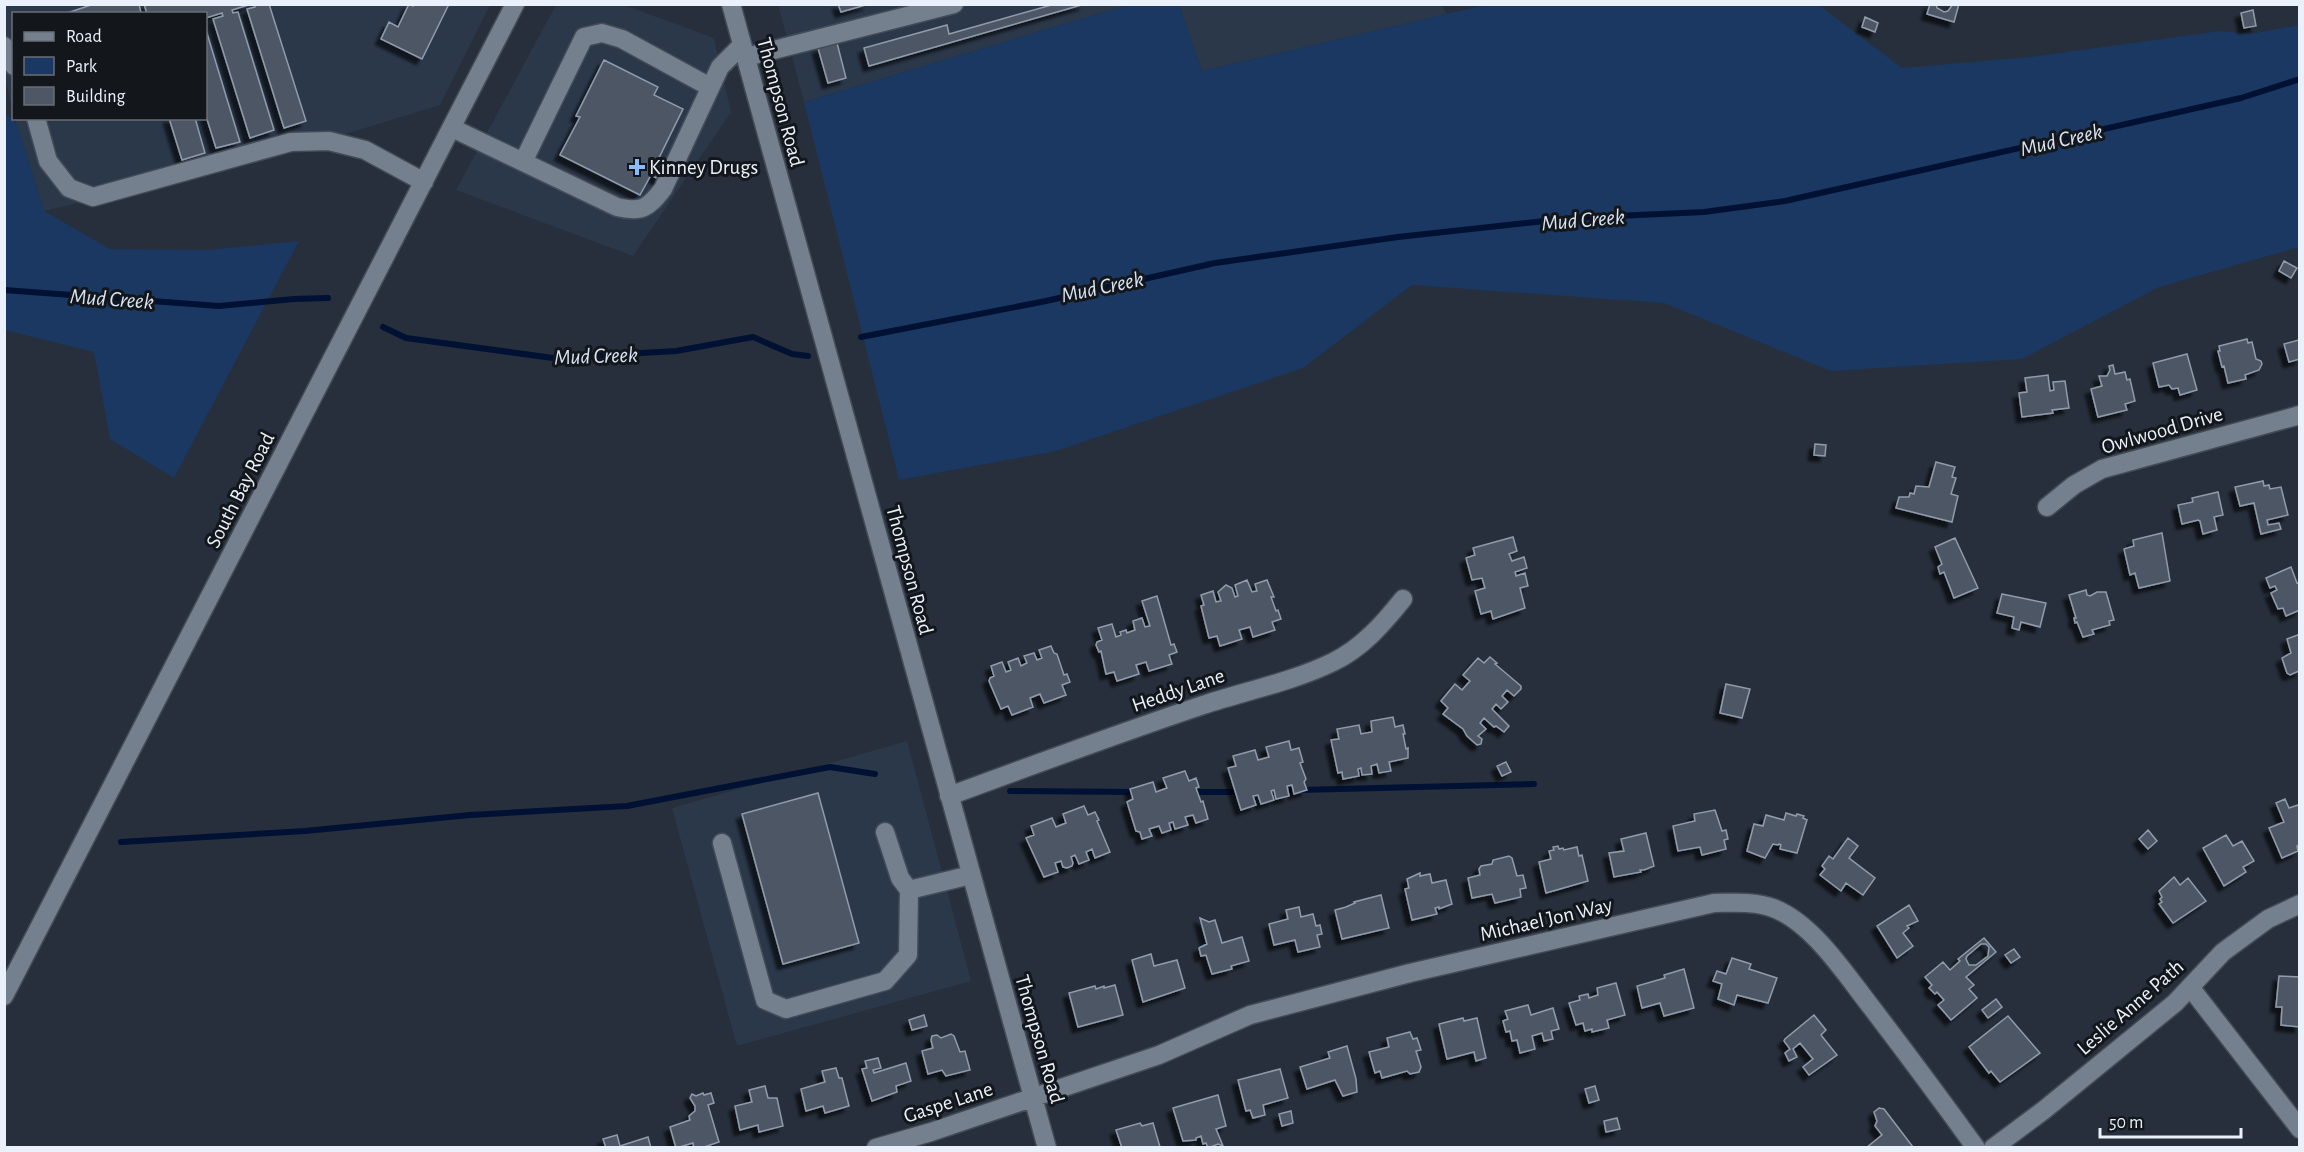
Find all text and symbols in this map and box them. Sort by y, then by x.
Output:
legend [12,12,207,120]
text: Road [66,28,102,46]
street label: Thompson Road [753,35,808,169]
text: Park [66,58,98,76]
text: Building [66,88,126,106]
water label: Mud Creek [2018,120,2105,160]
place label: Kinney Drugs [649,157,758,178]
marker: Kinney Drugs [630,160,644,174]
water label: Mud Creek [1540,205,1626,235]
water label: Mud Creek [1059,267,1146,306]
water label: Mud Creek [69,285,155,313]
water label: Mud Creek [554,344,638,368]
street label: Owlwood Drive [2099,403,2225,458]
street label: South Bay Road [202,429,279,551]
street label: Thompson Road [882,503,937,637]
street label: Heddy Lane [1129,665,1227,716]
street label: Michael Jon Way [1478,894,1614,945]
street label: Leslie Anne Path [2073,956,2188,1059]
street label: Thompson Road [1011,973,1068,1106]
street label: Gaspe Lane [901,1078,995,1127]
scale bar [2100,1101,2241,1139]
text: 50 m [2109,1114,2143,1132]

